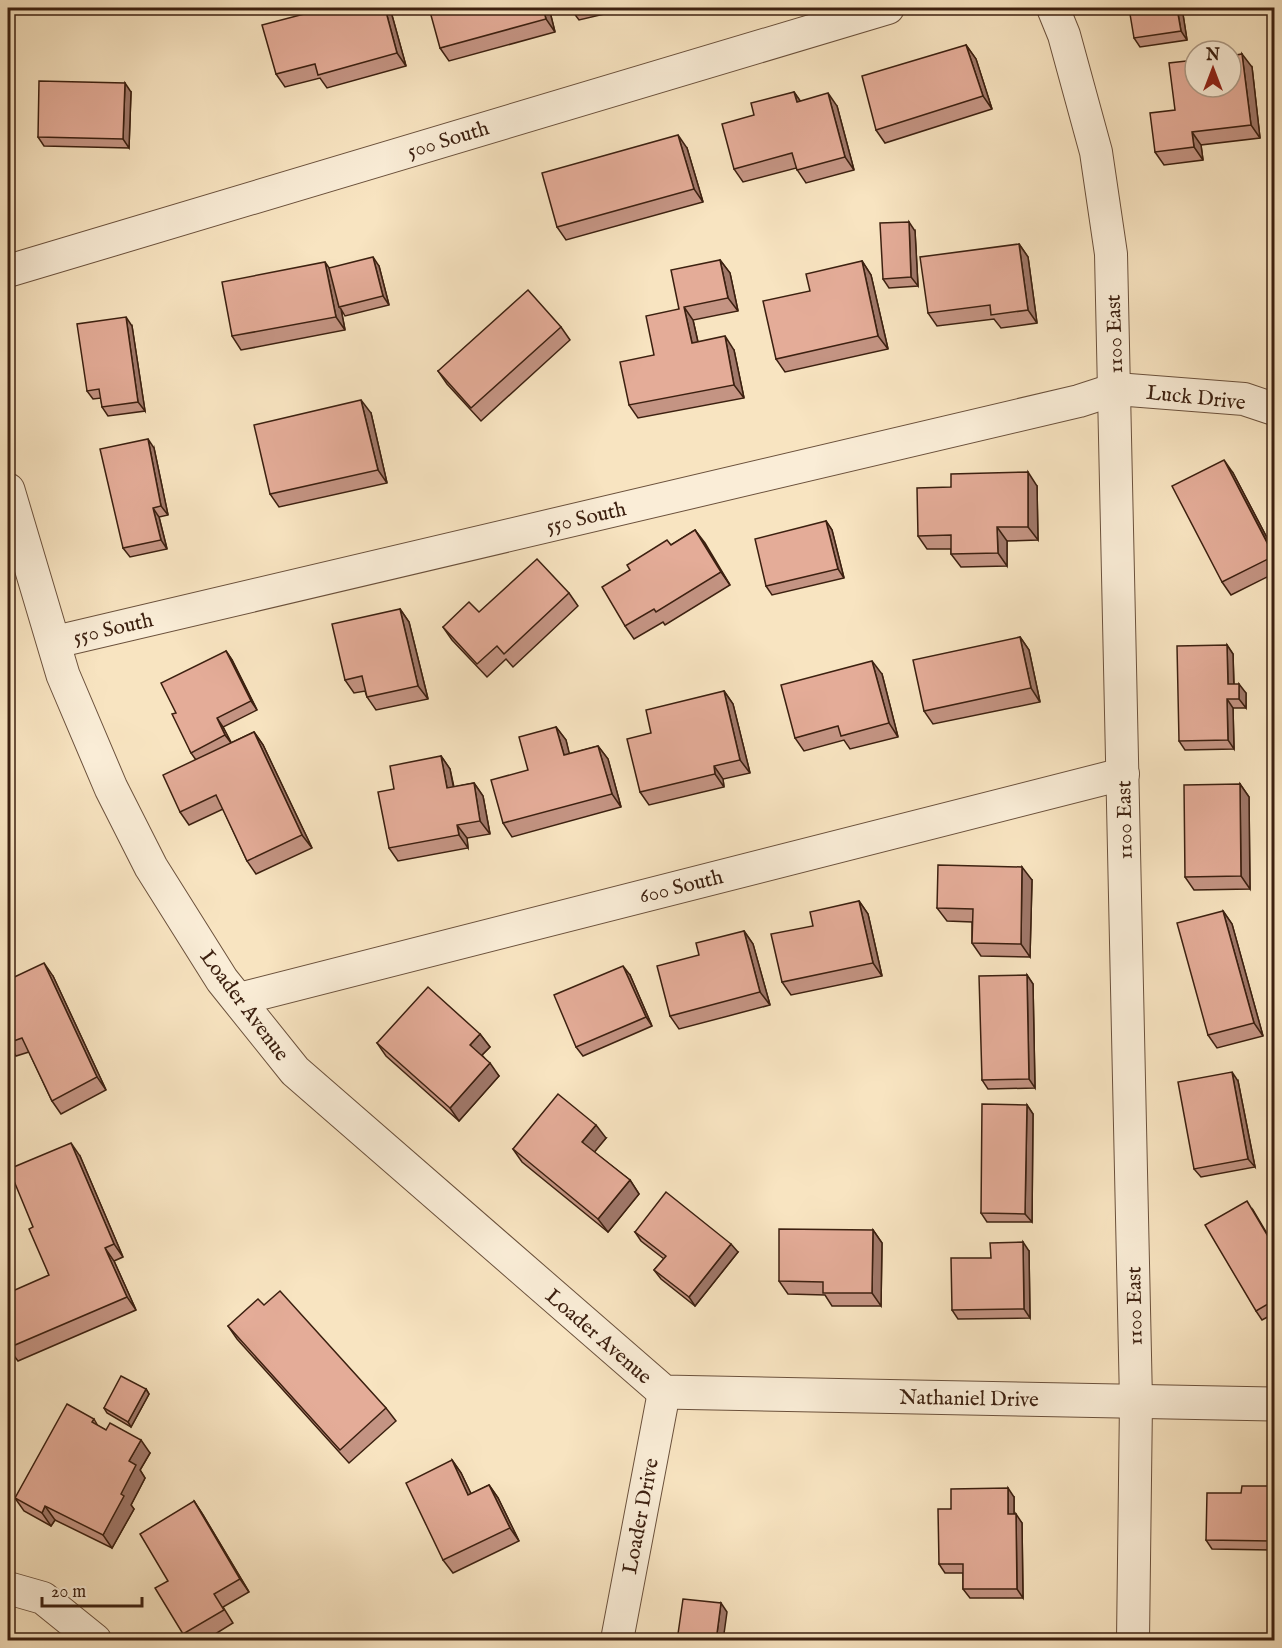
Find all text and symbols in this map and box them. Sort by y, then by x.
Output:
north arrow [1183,39,1243,99]
text: N [1205,46,1220,66]
street label: 500 South [404,115,493,166]
street label: 1100 East [1101,294,1130,374]
street label: Luck Drive [1145,380,1247,417]
street label: 550 South [544,496,629,541]
street label: 550 South [71,607,156,652]
street label: 1100 East [1111,780,1140,860]
street label: 600 South [637,864,726,911]
street label: Loader Avenue [193,945,295,1067]
street label: 1100 East [1121,1266,1150,1346]
street label: Loader Avenue [539,1283,657,1391]
street label: Nathaniel Drive [899,1385,1039,1414]
street label: Loader Drive [617,1456,666,1577]
scale bar [42,1570,142,1608]
text: 20 m [51,1581,86,1604]

